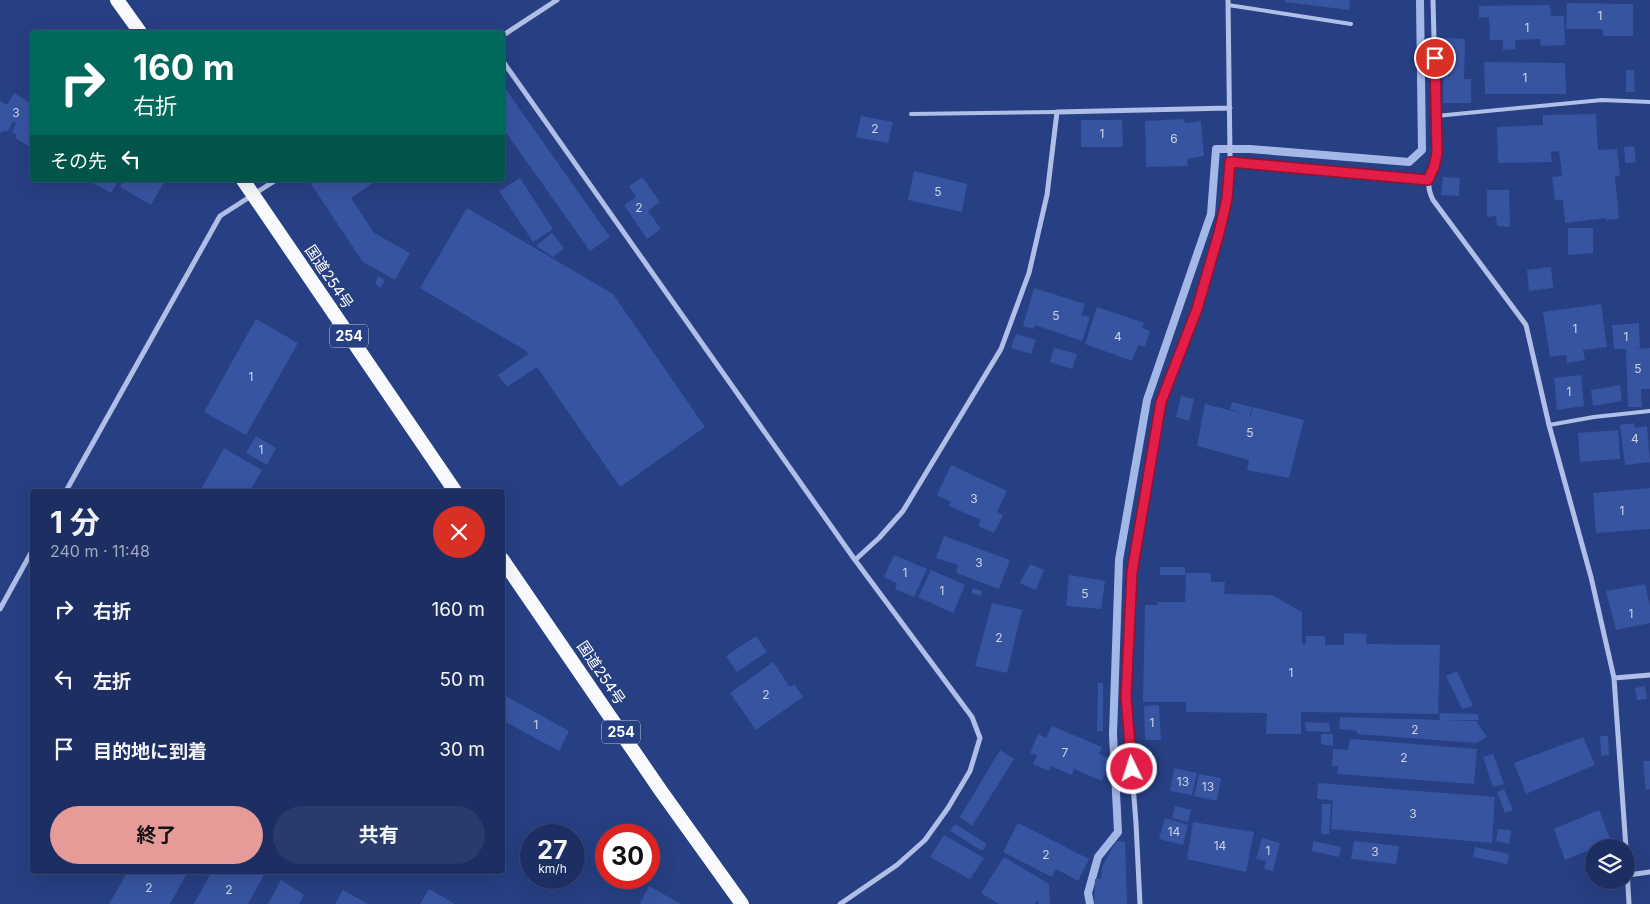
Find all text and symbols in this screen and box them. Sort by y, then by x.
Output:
house number: 1 [1598,8,1602,23]
house number: 1 [1525,20,1529,35]
pin [1414,37,1456,79]
icon: arrive [1421,44,1449,72]
text: 160 m [133,46,235,88]
icon: right [50,50,115,115]
house number: 1 [1523,70,1527,85]
text: 右折 [133,93,177,119]
house number: 3 [12,105,20,120]
house number: 2 [871,121,879,136]
house number: 1 [1100,126,1104,141]
house number: 6 [1170,131,1178,146]
icon: left [117,145,145,173]
text: その先 [50,150,107,173]
house number: 5 [934,184,942,199]
house number: 2 [635,200,643,215]
street label: 国道254号 [301,241,358,312]
house number: 5 [1052,308,1060,323]
house number: 1 [1573,321,1577,336]
road number: 254 [330,324,368,348]
house number: 4 [1114,329,1122,344]
house number: 1 [1624,329,1628,344]
house number: 5 [1634,361,1642,376]
house number: 1 [249,369,253,384]
house number: 1 [1567,384,1571,399]
house number: 5 [1246,425,1254,440]
house number: 4 [1631,431,1639,446]
house number: 1 [259,442,263,457]
house number: 3 [970,491,978,506]
house number: 1 [1620,503,1624,518]
text: 1 分 [50,504,100,540]
button: close [433,506,485,558]
text: 240 m · 11:48 [50,541,150,561]
house number: 3 [975,555,983,570]
house number: 1 [903,565,907,580]
house number: 1 [940,583,944,598]
house number: 5 [1081,586,1089,601]
icon: right [50,595,78,623]
text: 160 m [432,598,485,621]
text: 右折 [93,600,131,623]
house number: 1 [1629,606,1633,621]
house number: 2 [995,630,1003,645]
street label: 国道254号 [573,637,630,708]
icon: left [50,665,78,693]
house number: 1 [1289,665,1293,680]
text: 50 m [439,668,485,691]
text: 左折 [93,670,131,693]
house number: 2 [762,687,770,702]
house number: 1 [1150,715,1154,730]
house number: 1 [534,717,538,732]
road number: 254 [602,720,640,744]
house number: 2 [1411,722,1419,737]
icon: arrive [50,735,78,763]
text: 30 m [439,738,485,761]
text: 目的地に到着 [93,740,207,763]
position arrow [1105,742,1157,794]
house number: 7 [1062,745,1069,760]
house number: 2 [1400,750,1408,765]
house number: 13 [1177,774,1189,789]
house number: 13 [1202,779,1214,794]
button: 終了 [50,806,263,864]
button: 共有 [273,806,485,864]
house number: 3 [1409,806,1417,821]
speed limit sign: 30 [595,824,660,889]
house number: 14 [1168,824,1181,839]
text: 27 [537,835,568,865]
house number: 14 [1214,838,1227,853]
map controls [1585,839,1635,889]
button: layers [1585,839,1635,889]
house number: 1 [1266,843,1270,858]
house number: 3 [1371,844,1379,859]
house number: 2 [1042,847,1050,862]
text: km/h [538,861,567,876]
house number: 2 [145,880,153,895]
house number: 2 [225,882,233,897]

